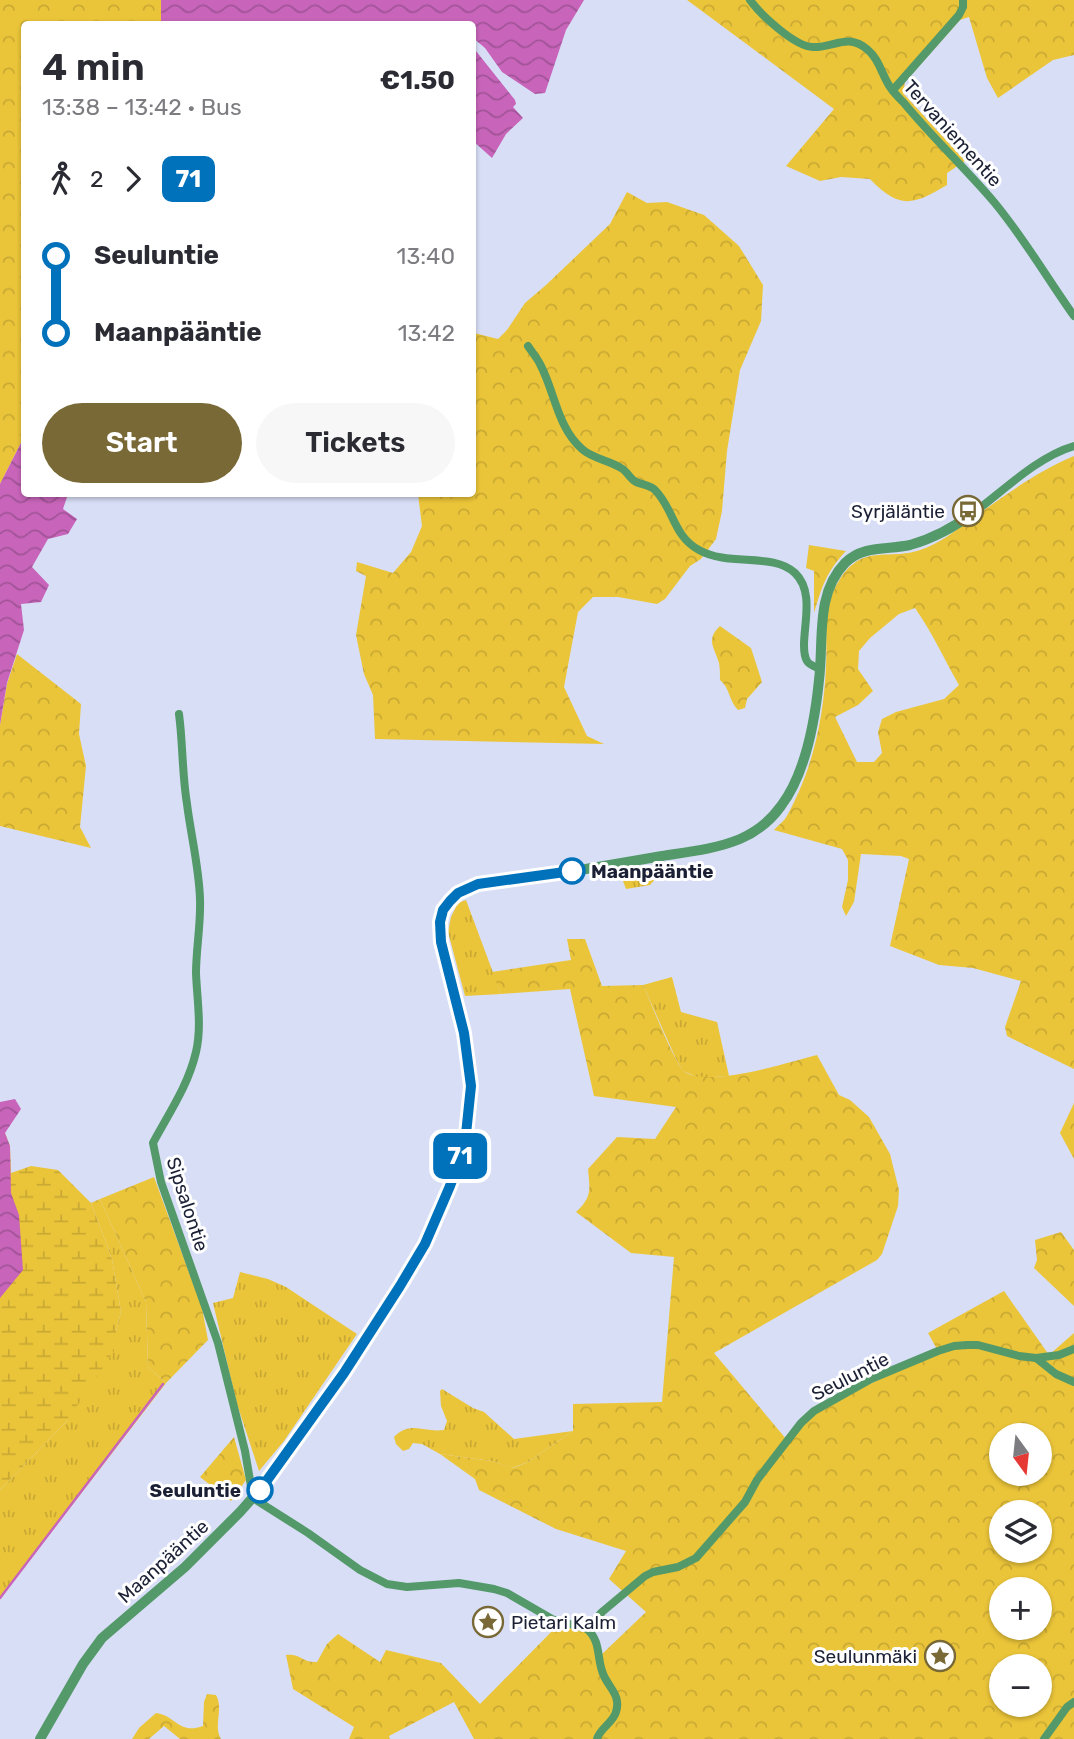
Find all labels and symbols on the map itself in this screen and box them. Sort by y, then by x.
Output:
street label: Tervaniementie [899,75,1007,192]
bus stop icon: Syrjäläntie [951,494,985,528]
place label: Syrjäläntie [851,500,945,523]
marker: Maanpääntie [559,858,585,884]
place label: Maanpääntie [591,860,713,883]
line badge: 71 [428,1133,491,1179]
street label: Sipsalontie [162,1154,214,1254]
street label: Seuluntie [808,1347,893,1406]
north arrow [989,1423,1052,1486]
marker: Seuluntie [247,1477,273,1503]
place label: Seuluntie [150,1479,241,1502]
street label: Maanpääntie [113,1515,213,1608]
place icon: Pietari Kalm [471,1605,505,1639]
place label: Pietari Kalm [511,1611,616,1634]
place icon: Seulunmäki [923,1639,957,1673]
place label: Seulunmäki [814,1645,917,1668]

